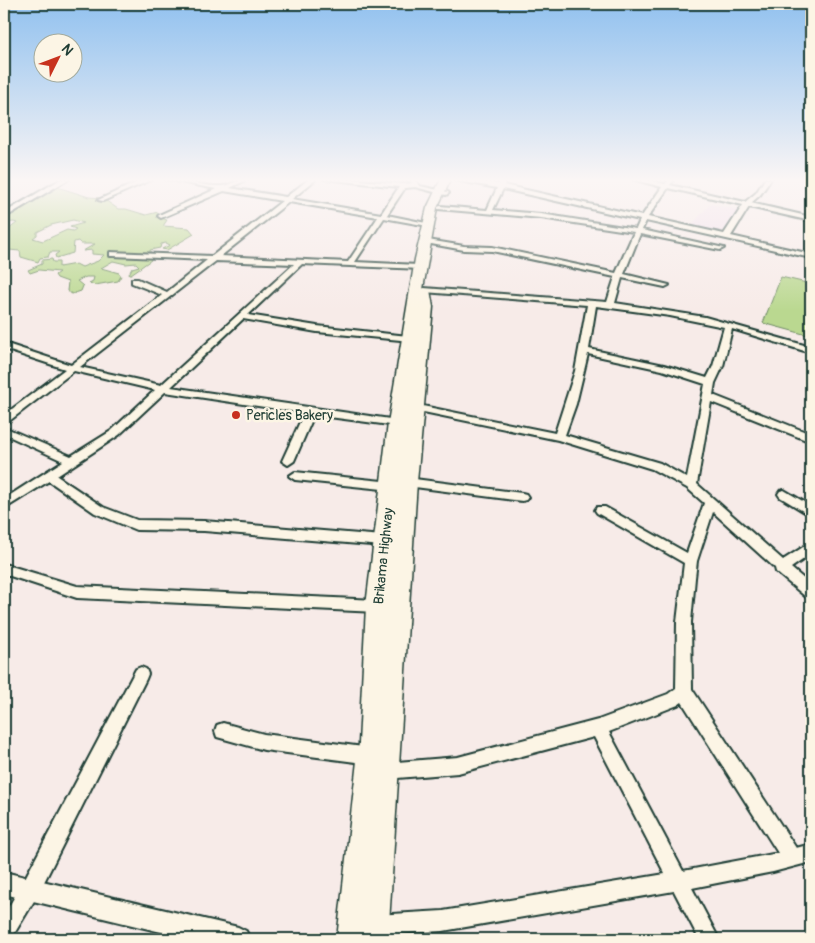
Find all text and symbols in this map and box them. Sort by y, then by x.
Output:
north arrow [32,32,82,82]
text: N [58,40,77,59]
place label: Pericles Bakery [246,407,333,424]
marker: Pericles Bakery [230,409,242,421]
street label: Brikama Highway [370,507,397,605]

